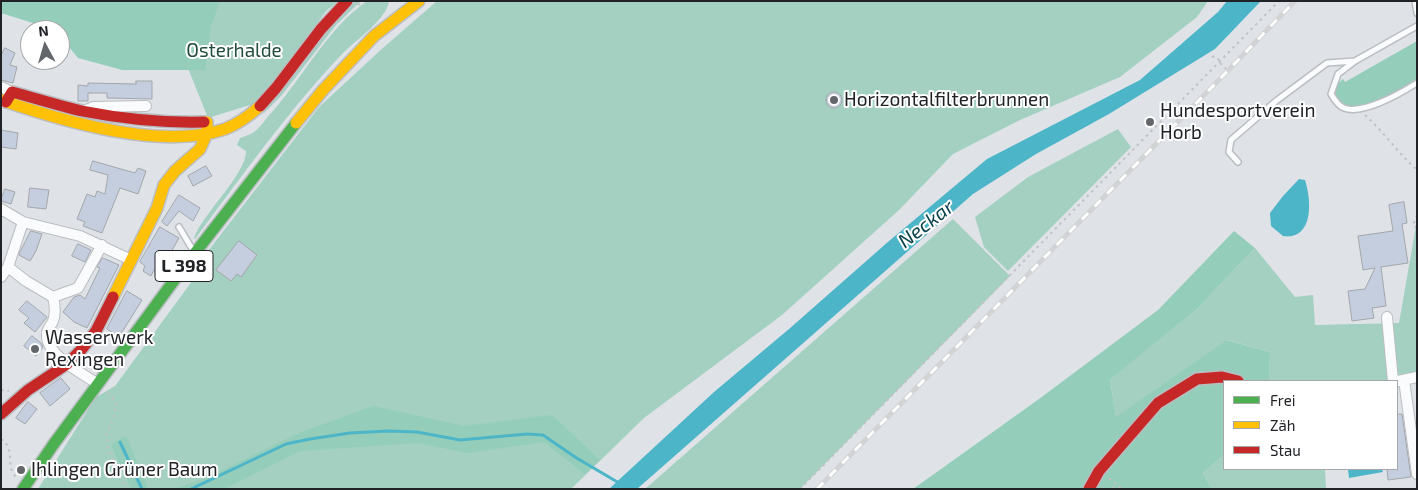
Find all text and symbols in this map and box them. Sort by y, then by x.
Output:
north arrow [20,20,70,70]
text: N [38,22,49,40]
park label: Osterhalde [186,40,282,62]
place label: Horizontalfilterbrunnen [844,89,1049,111]
marker: Horizontalfilterbrunnen [828,94,840,106]
place label: Hundesportverein Horb [1160,100,1315,144]
marker: Hundesportverein Horb [1144,116,1156,128]
water label: Neckar [893,195,959,253]
road number: L 398 [155,250,213,282]
place label: Wasserwerk Rexingen [45,327,153,371]
marker: Wasserwerk Rexingen [29,343,41,355]
legend [1223,380,1398,470]
text: Frei [1270,391,1295,409]
text: Zäh [1270,416,1295,434]
text: Stau [1270,441,1301,459]
place label: Ihlingen Grüner Baum [31,459,218,481]
marker: Ihlingen Grüner Baum [15,464,27,476]

